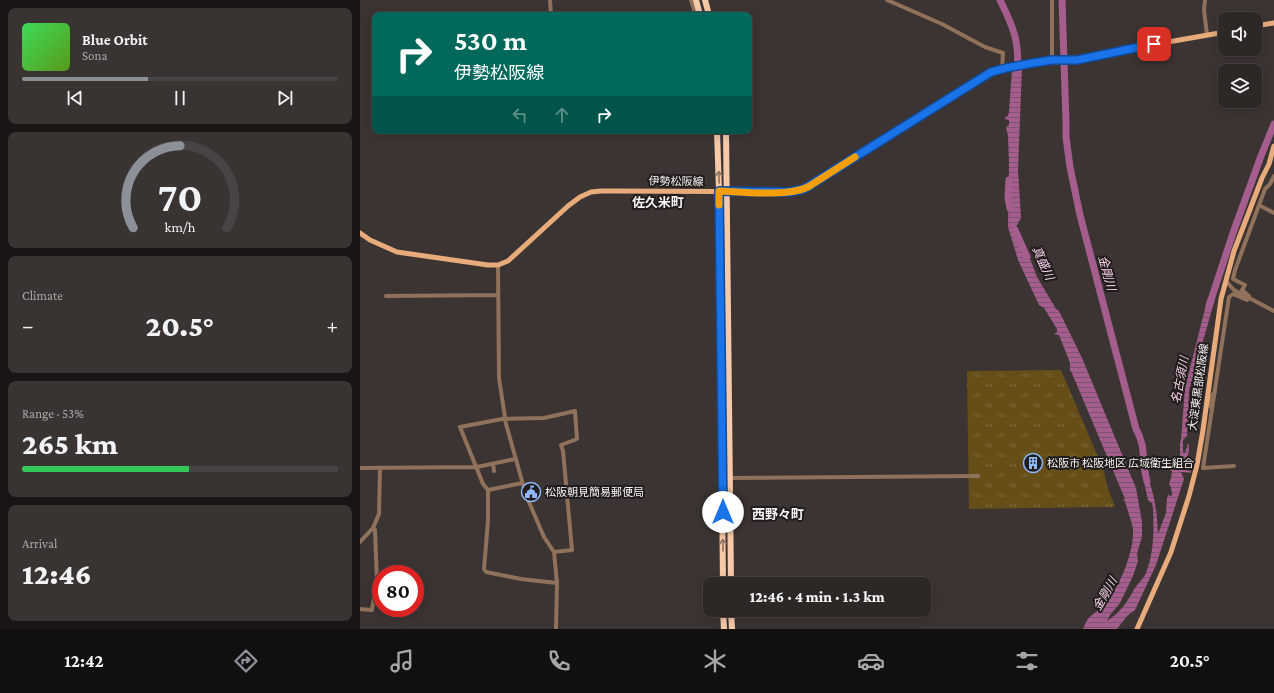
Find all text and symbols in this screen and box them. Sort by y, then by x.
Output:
map controls [1218,12,1262,108]
button: sound [1218,12,1262,56]
text: 530 m [454,25,527,56]
pin [1137,27,1171,61]
icon: right [388,28,440,80]
text: Blue Orbit [82,32,148,48]
icon: arrive [1143,33,1165,55]
text: Sona [82,48,108,63]
text: 伊勢松阪線 [454,63,544,83]
button: layers [1218,64,1262,108]
icon: previous [64,87,86,109]
icon: pause [169,87,191,109]
icon: next [274,87,296,109]
icon: left [509,104,531,126]
icon: ahead [551,104,573,126]
icon: right [593,104,615,126]
one-way arrow [715,171,722,184]
text: 70 [158,174,202,220]
street label: 伊勢松阪線 [648,175,704,187]
district label: 佐久米町 [632,195,684,210]
text: km/h [165,219,196,235]
water label: 真盛川 [1029,244,1058,284]
water label: 金剛川 [1096,254,1119,294]
text: Climate [22,288,63,303]
text: 20.5° [146,309,214,342]
text: − [22,313,34,338]
text: + [326,313,338,338]
street label: 大淀東黒部松阪線 [1186,343,1210,431]
water label: 名古須川 [1169,353,1192,405]
text: Range · 53% [22,406,84,421]
text: 265 km [22,427,118,460]
building icon: 松阪市 松阪地区 広域衛生組合 [1022,452,1044,474]
place label: 松阪市 松阪地区 広域衛生組合 [1047,457,1194,469]
public building icon: 松阪朝見簡易郵便局 [520,481,542,503]
place label: 松阪朝見簡易郵便局 [545,486,644,498]
position arrow [702,491,744,533]
district label: 西野々町 [752,507,804,522]
text: Arrival [22,536,57,551]
one-way arrow [719,539,727,552]
text: 12:46 [22,557,92,590]
speed limit sign: 80 [372,565,424,617]
water label: 金剛川 [1090,573,1121,613]
text: 12:46 · 4 min · 1.3 km [749,589,885,605]
icon: directions [232,647,260,675]
icon: music [388,647,416,675]
icon: phone [545,647,573,675]
icon: climate [701,647,729,675]
icon: car [857,647,885,675]
icon: filters [1013,647,1041,675]
text: 12:42 [64,651,104,671]
text: 20.5° [1170,651,1210,671]

